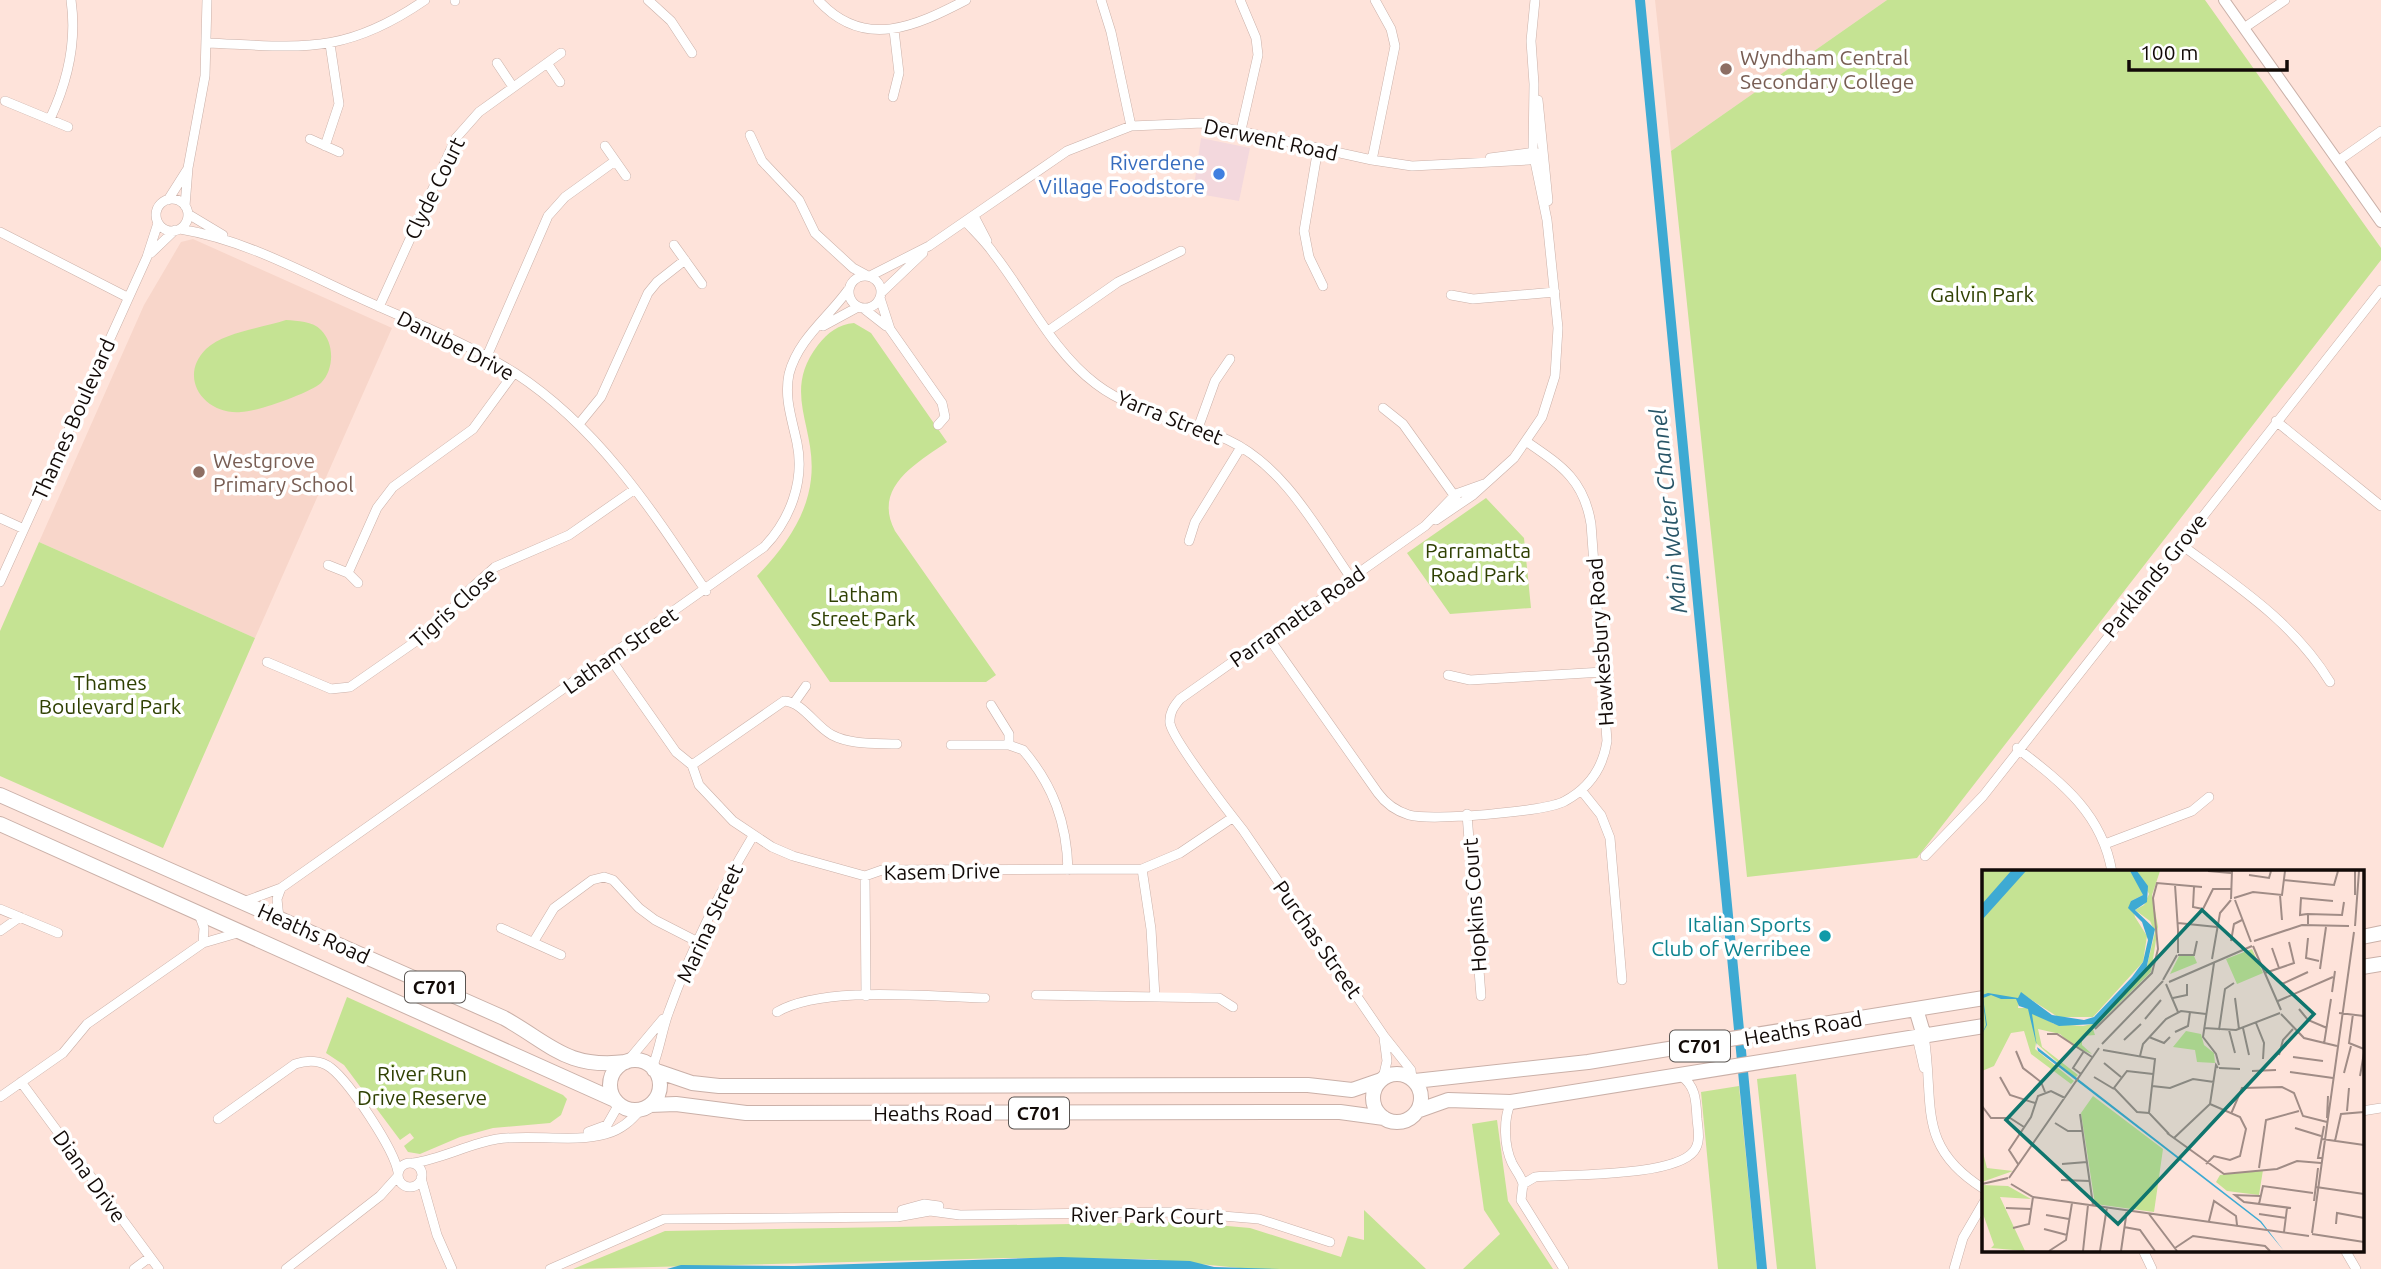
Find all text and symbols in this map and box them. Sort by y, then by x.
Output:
scale bar [2129,28,2286,72]
text: 100 m [2140,40,2198,64]
place label: Wyndham Central Secondary College [1740,45,1914,93]
marker: Wyndham Central Secondary College [1718,61,1734,77]
street label: Derwent Road [1202,113,1340,165]
street label: Clyde Court [399,133,469,243]
place label: Riverdene Village Foodstore [1039,150,1205,198]
marker: Riverdene Village Foodstore [1211,166,1227,182]
park label: Galvin Park [1930,282,2034,306]
street label: Danube Drive [394,305,518,385]
street label: Thames Boulevard [27,335,119,503]
street label: Yarra Street [1113,385,1227,449]
water label: Main Water Channel [1645,407,1691,615]
place label: Westgrove Primary School [213,448,354,496]
marker: Westgrove Primary School [191,464,207,480]
street label: Parklands Grove [2097,508,2211,642]
park label: Parramatta Road Park [1425,538,1531,586]
street label: Hawkesbury Road [1582,557,1618,727]
street label: Parramatta Road [1225,560,1369,672]
street label: Tigris Close [405,562,501,652]
park label: Latham Street Park [810,582,916,630]
street label: Latham Street [558,602,682,698]
park label: Thames Boulevard Park [39,670,182,718]
street label: Hopkins Court [1457,837,1491,973]
street label: Kasem Drive [883,858,1001,884]
street label: Marina Street [671,860,747,986]
inset map [1982,870,2364,1252]
street label: Purchas Street [1269,876,1367,1002]
street label: Heaths Road [254,898,374,968]
place label: Italian Sports Club of Werribee [1651,912,1811,960]
marker: Italian Sports Club of Werribee [1817,928,1833,944]
road number: C701 [405,972,465,1002]
street label: Heaths Road [1742,1006,1864,1050]
road number: C701 [1670,1030,1730,1062]
park label: River Run Drive Reserve [357,1061,487,1109]
road number: C701 [1009,1098,1069,1128]
street label: Heaths Road [873,1101,993,1125]
street label: Diana Drive [49,1125,131,1227]
street label: River Park Court [1070,1202,1224,1228]

